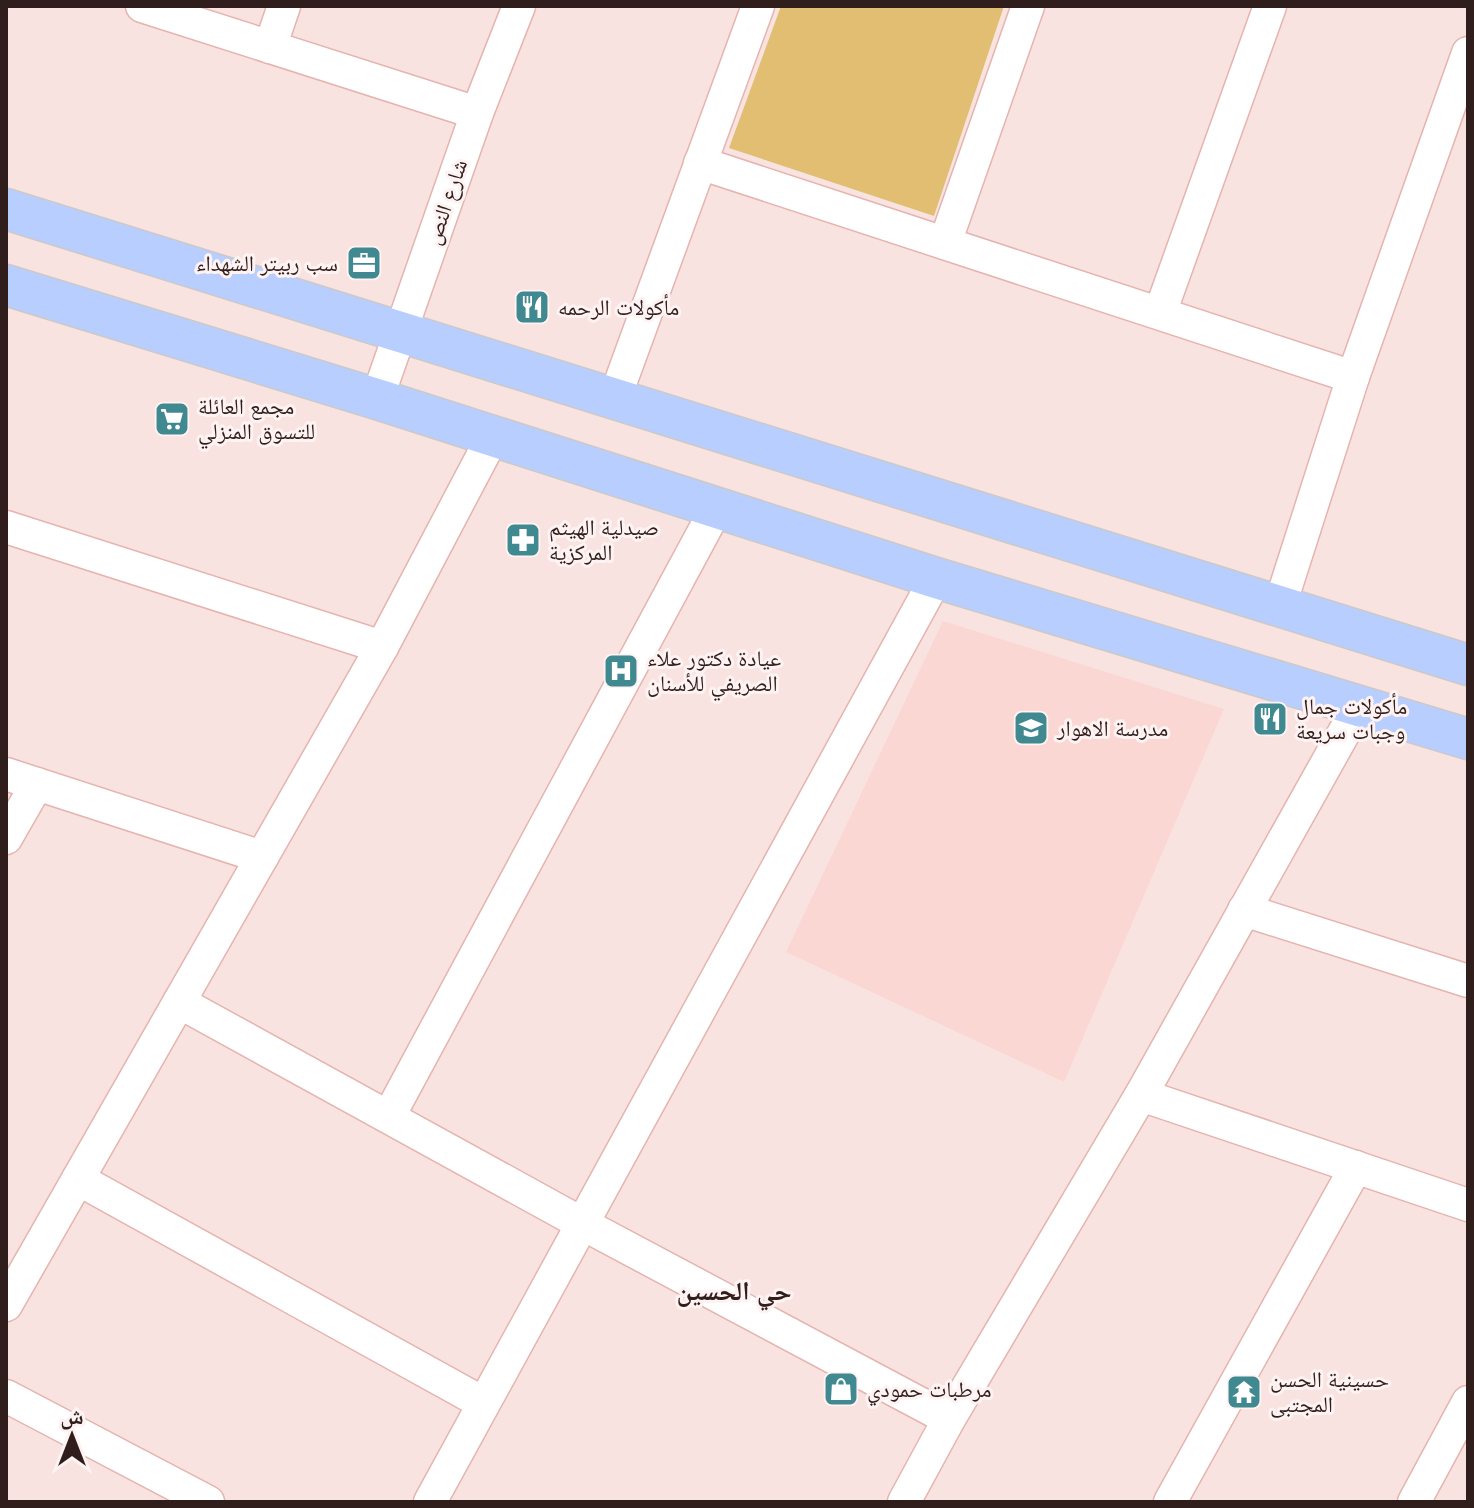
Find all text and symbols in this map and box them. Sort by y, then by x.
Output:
street label: شارع النص [420,156,473,248]
office icon: سب ربيتر الشهداء [345,244,383,282]
place label: سب ربيتر الشهداء [196,251,338,276]
restaurant icon: مأكولات الرحمه [513,288,551,326]
place label: مأكولات الرحمه [558,294,679,320]
place label: مجمع العائلة للتسوق المنزلي [198,394,315,448]
supermarket icon: مجمع العائلة للتسوق المنزلي [153,400,191,438]
place label: صيدلية الهيثم المركزية [549,515,659,565]
pharmacy icon: صيدلية الهيثم المركزية [504,521,542,559]
place label: عيادة دكتور علاء الصريفي للأسنان [647,646,781,700]
hospital icon: عيادة دكتور علاء الصريفي للأسنان [602,652,640,690]
place label: مأكولات جمال وجبات سريعة [1296,693,1407,744]
restaurant icon: مأكولات جمال وجبات سريعة [1251,700,1289,738]
school or university icon: مدرسة الاهوار [1012,709,1050,747]
place label: مدرسة الاهوار [1056,716,1168,741]
district label: حي الحسين [676,1276,792,1311]
place label: حسينية الحسن المجتبى [1270,1367,1389,1418]
shop icon: مرطبات حمودي [822,1370,860,1408]
temple icon: حسينية الحسن المجتبى [1225,1373,1263,1411]
place label: مرطبات حمودي [867,1377,992,1406]
north arrow [32,1396,112,1476]
text: ش [60,1404,84,1430]

